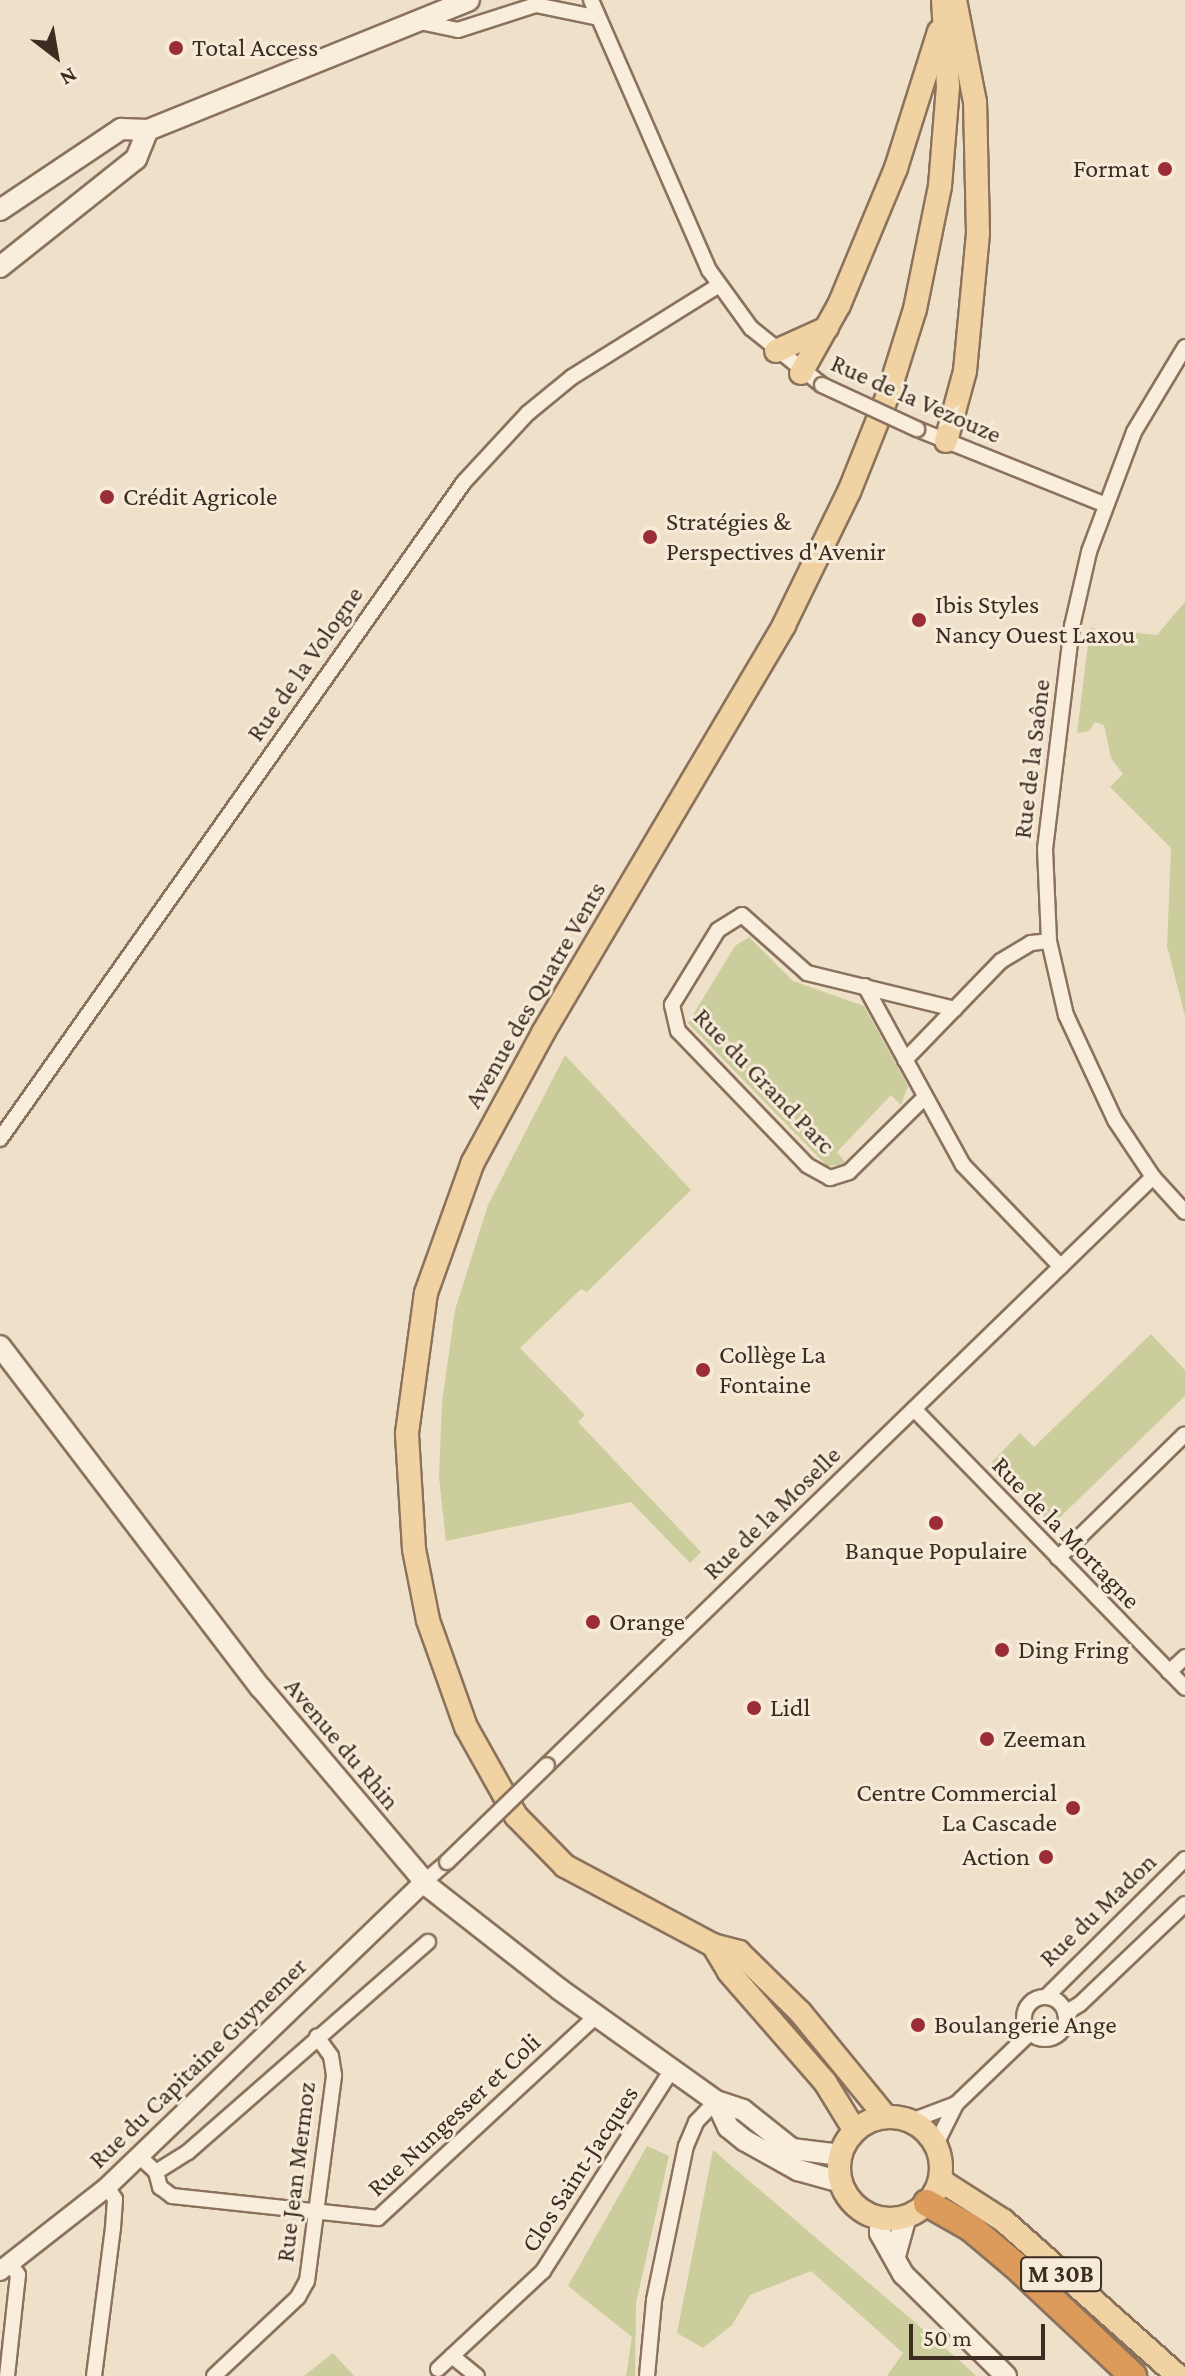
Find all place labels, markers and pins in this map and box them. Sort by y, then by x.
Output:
place label: Total Access [192,32,318,64]
marker: Total Access [167,39,185,57]
place label: Format [1073,153,1149,185]
marker: Format [1156,160,1174,178]
place label: Crédit Agricole [123,481,278,513]
marker: Crédit Agricole [98,488,116,506]
place label: Stratégies & Perspectives d'Avenir [666,506,886,568]
marker: Stratégies & Perspectives d'Avenir [641,528,659,546]
place label: Ibis Styles Nancy Ouest Laxou [935,589,1135,650]
marker: Ibis Styles Nancy Ouest Laxou [910,611,928,629]
place label: Collège La Fontaine [719,1339,826,1400]
marker: Collège La Fontaine [694,1361,712,1379]
marker: Banque Populaire [927,1514,945,1532]
place label: Banque Populaire [845,1535,1027,1567]
place label: Orange [609,1606,685,1638]
marker: Orange [584,1613,602,1631]
place label: Ding Fring [1018,1634,1129,1666]
marker: Ding Fring [993,1641,1011,1659]
place label: Lidl [770,1692,810,1724]
marker: Lidl [745,1699,763,1717]
place label: Zeeman [1003,1723,1086,1755]
marker: Zeeman [978,1730,996,1748]
place label: Centre Commercial La Cascade [856,1777,1057,1838]
marker: Centre Commercial La Cascade [1064,1799,1082,1817]
place label: Action [962,1841,1030,1873]
marker: Action [1037,1848,1055,1866]
place label: Boulangerie Ange [934,2009,1117,2041]
marker: Boulangerie Ange [909,2016,927,2034]

